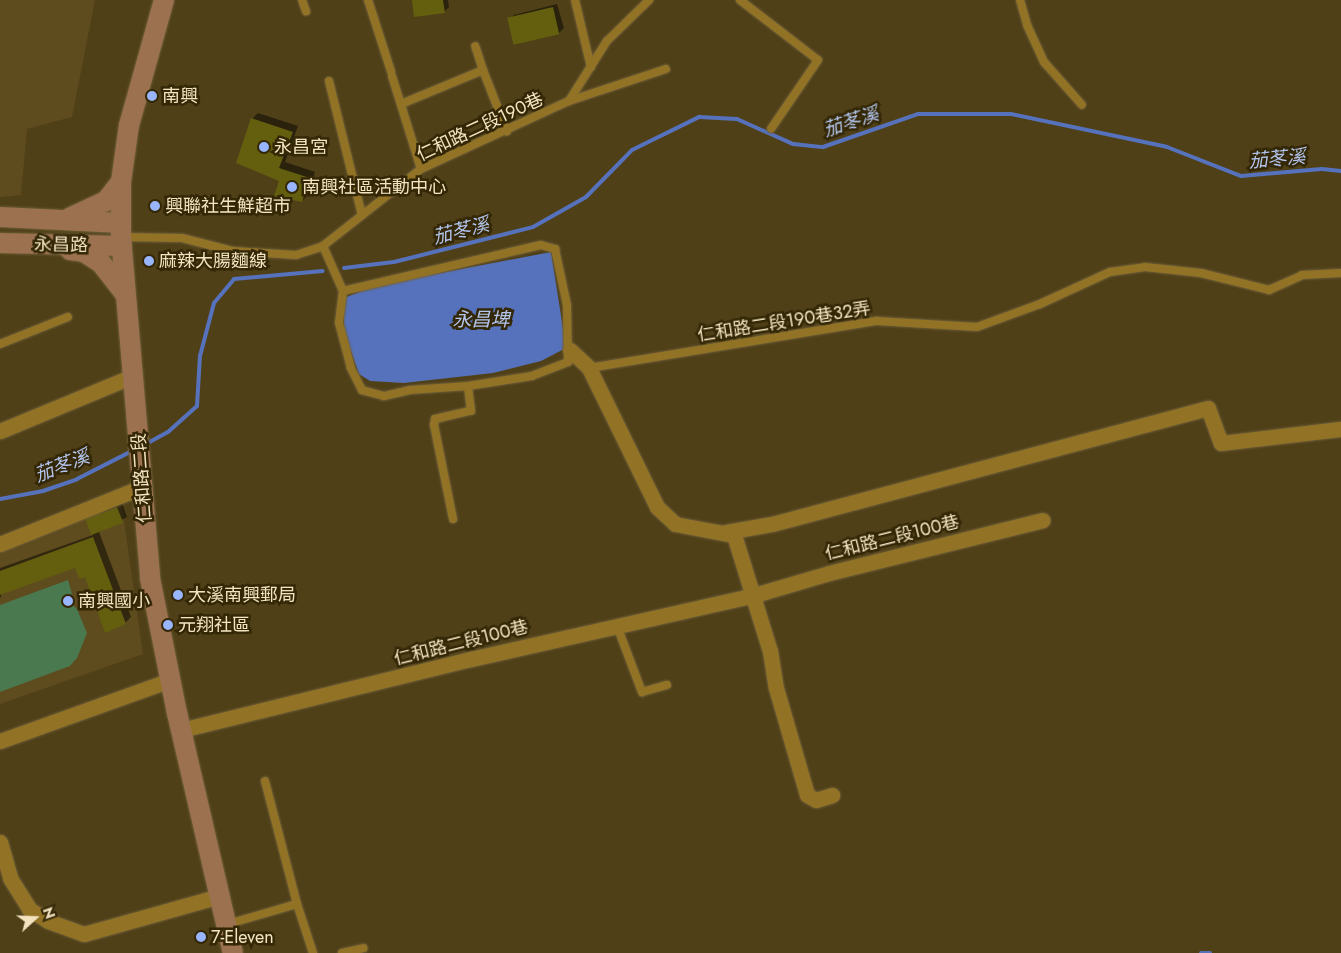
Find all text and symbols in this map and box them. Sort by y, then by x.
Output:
place label: 南興 [162,85,198,107]
street label: 仁和路二段190巷 [413,88,547,166]
marker: 南興 [146,90,158,102]
water label: 茄苳溪 [820,102,882,142]
place label: 永昌宮 [274,136,328,158]
marker: 永昌宮 [258,141,270,153]
water label: 茄苳溪 [1248,145,1306,173]
place label: 南興社區活動中心 [302,176,446,198]
marker: 南興社區活動中心 [286,181,298,193]
place label: 興聯社生鮮超市 [165,195,291,217]
marker: 興聯社生鮮超市 [149,200,161,212]
water label: 茄苳溪 [431,213,491,249]
street label: 永昌路 [34,234,88,256]
place label: 麻辣大腸麵線 [159,250,267,272]
marker: 麻辣大腸麵線 [143,255,155,267]
street label: 仁和路二段190巷32弄 [696,298,872,346]
water label: 永昌埤 [453,309,509,331]
street label: 仁和路二段 [128,432,156,524]
water label: 茄苳溪 [31,445,93,487]
street label: 仁和路二段100巷 [823,511,961,565]
place label: 大溪南興郵局 [188,584,296,606]
marker: 大溪南興郵局 [172,589,184,601]
place label: 南興國小 [78,590,150,612]
marker: 南興國小 [62,595,74,607]
place label: 元翔社區 [178,614,250,636]
street label: 仁和路二段100巷 [392,616,530,670]
marker: 元翔社區 [162,619,174,631]
north arrow [10,893,60,943]
text: N [38,904,60,922]
place label: 7-Eleven [211,926,274,948]
marker: 7-Eleven [195,931,207,943]

